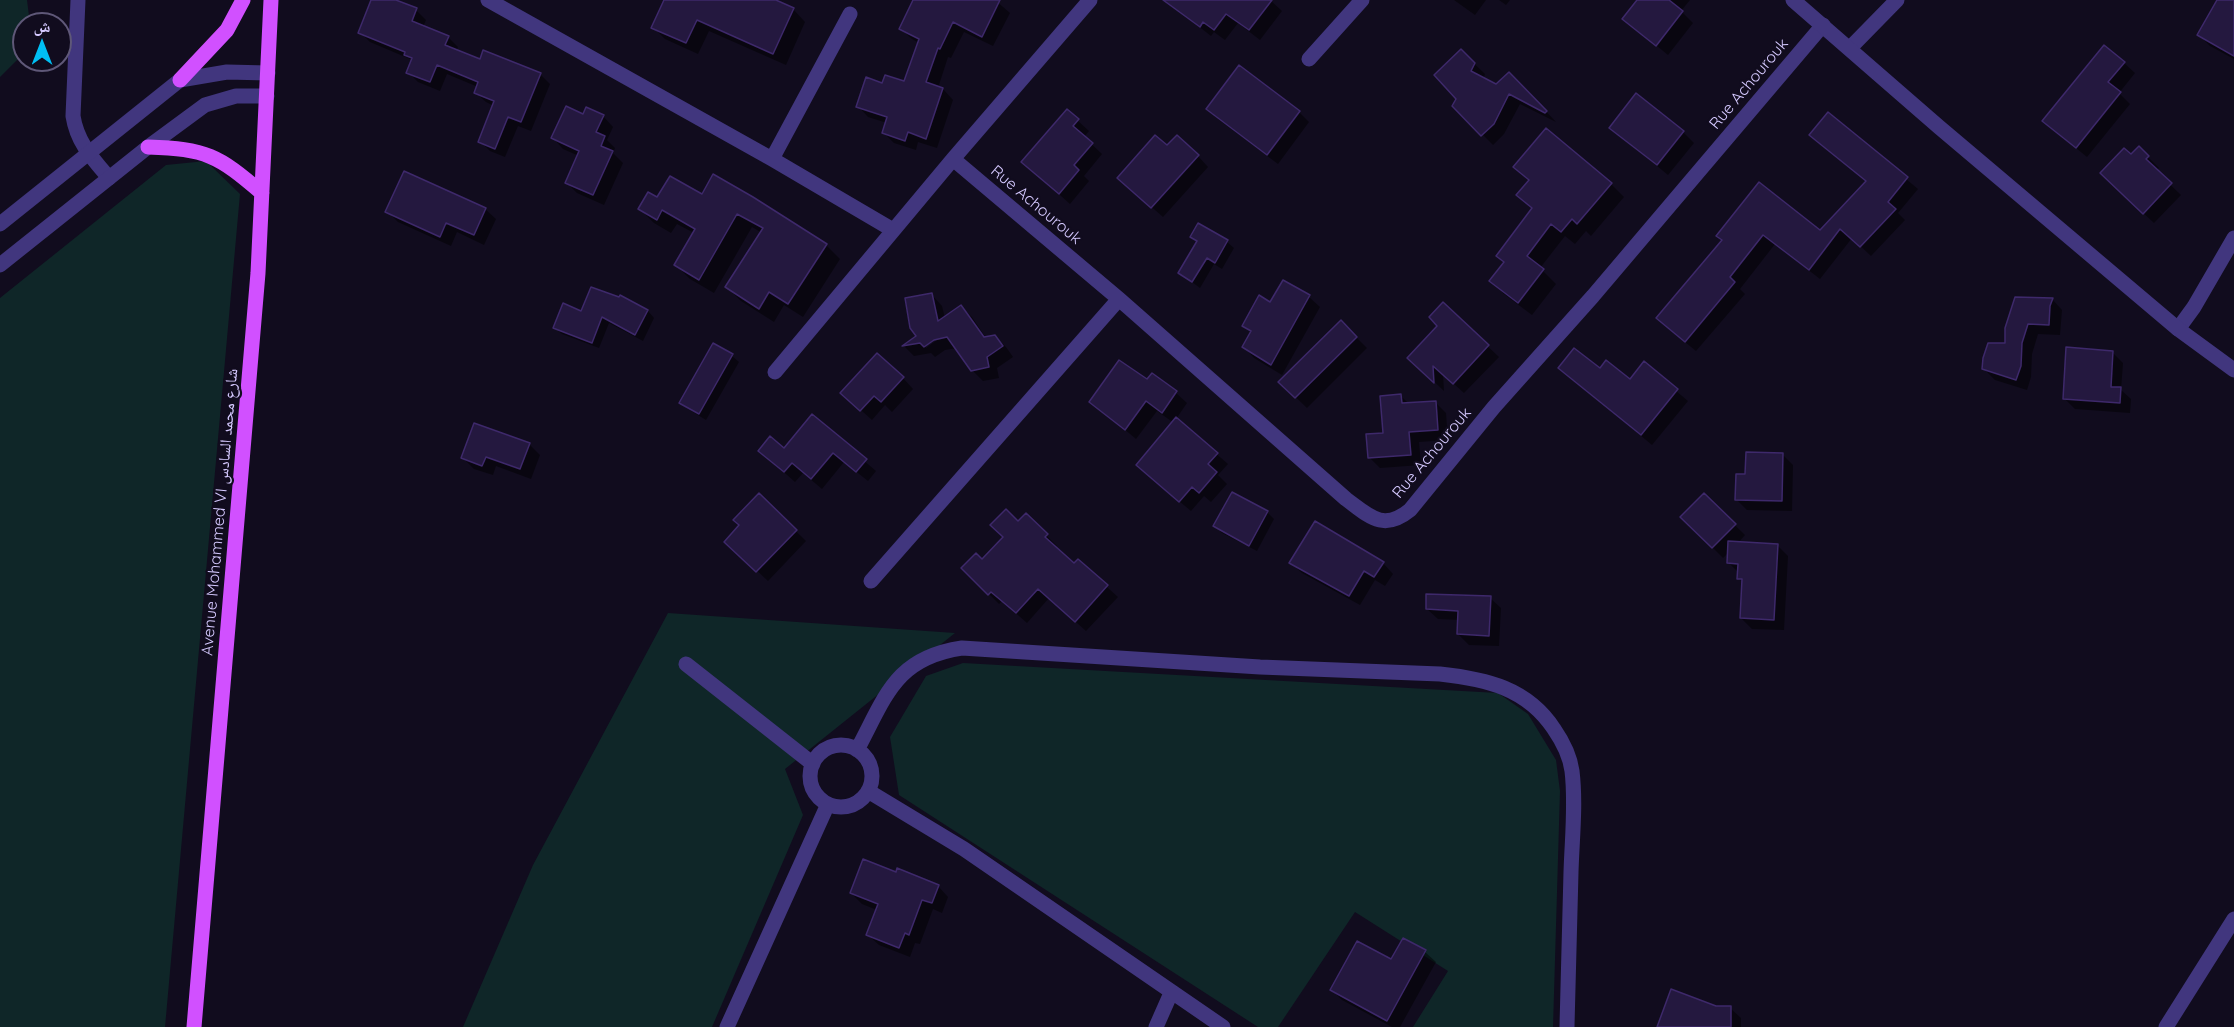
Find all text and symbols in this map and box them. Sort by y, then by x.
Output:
north arrow [12,12,72,72]
text: ش [34,16,50,36]
street label: Rue Achourouk [1705,35,1793,133]
street label: Rue Achourouk [987,161,1085,249]
street label: Avenue Mohammed VI شارع محمد السادس [198,368,242,656]
street label: Rue Achourouk [1388,404,1476,502]

